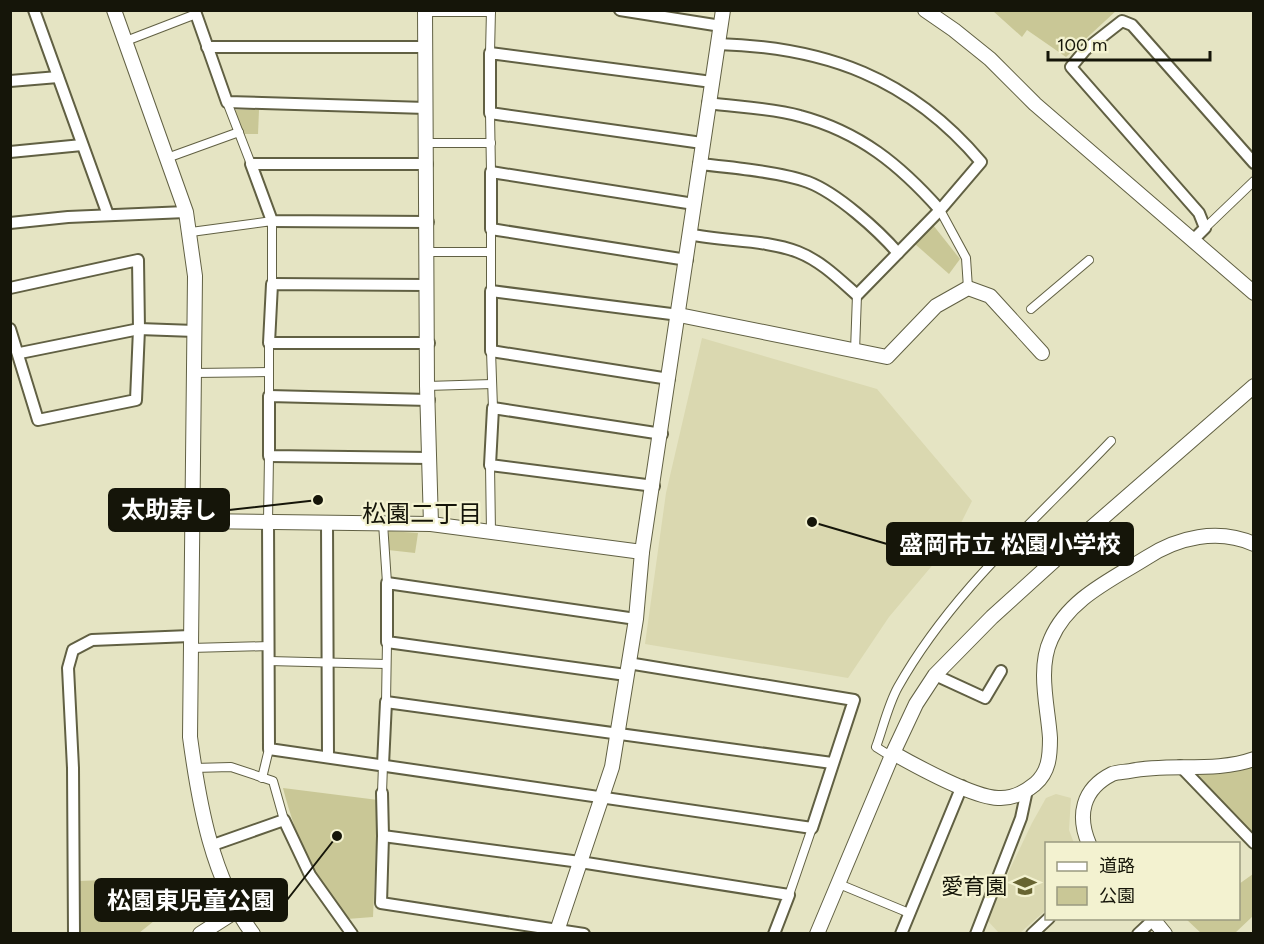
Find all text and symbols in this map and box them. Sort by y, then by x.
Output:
scale bar [1048,24,1210,62]
text: 100 m [1057,34,1107,56]
callout: 太助寿し [109,489,229,531]
text: 太助寿し [121,495,217,524]
district label: 松園二丁目 [362,499,482,528]
callout: 盛岡市立 松園小学校 [887,523,1133,565]
text: 盛岡市立 松園小学校 [899,530,1121,559]
legend [1045,842,1240,920]
text: 道路 [1099,855,1135,877]
place label: 愛育園 [941,873,1007,900]
school or university icon: 愛育園 [1012,873,1038,899]
callout: 松園東児童公園 [95,879,287,921]
text: 公園 [1099,885,1135,907]
text: 松園東児童公園 [107,886,275,915]

